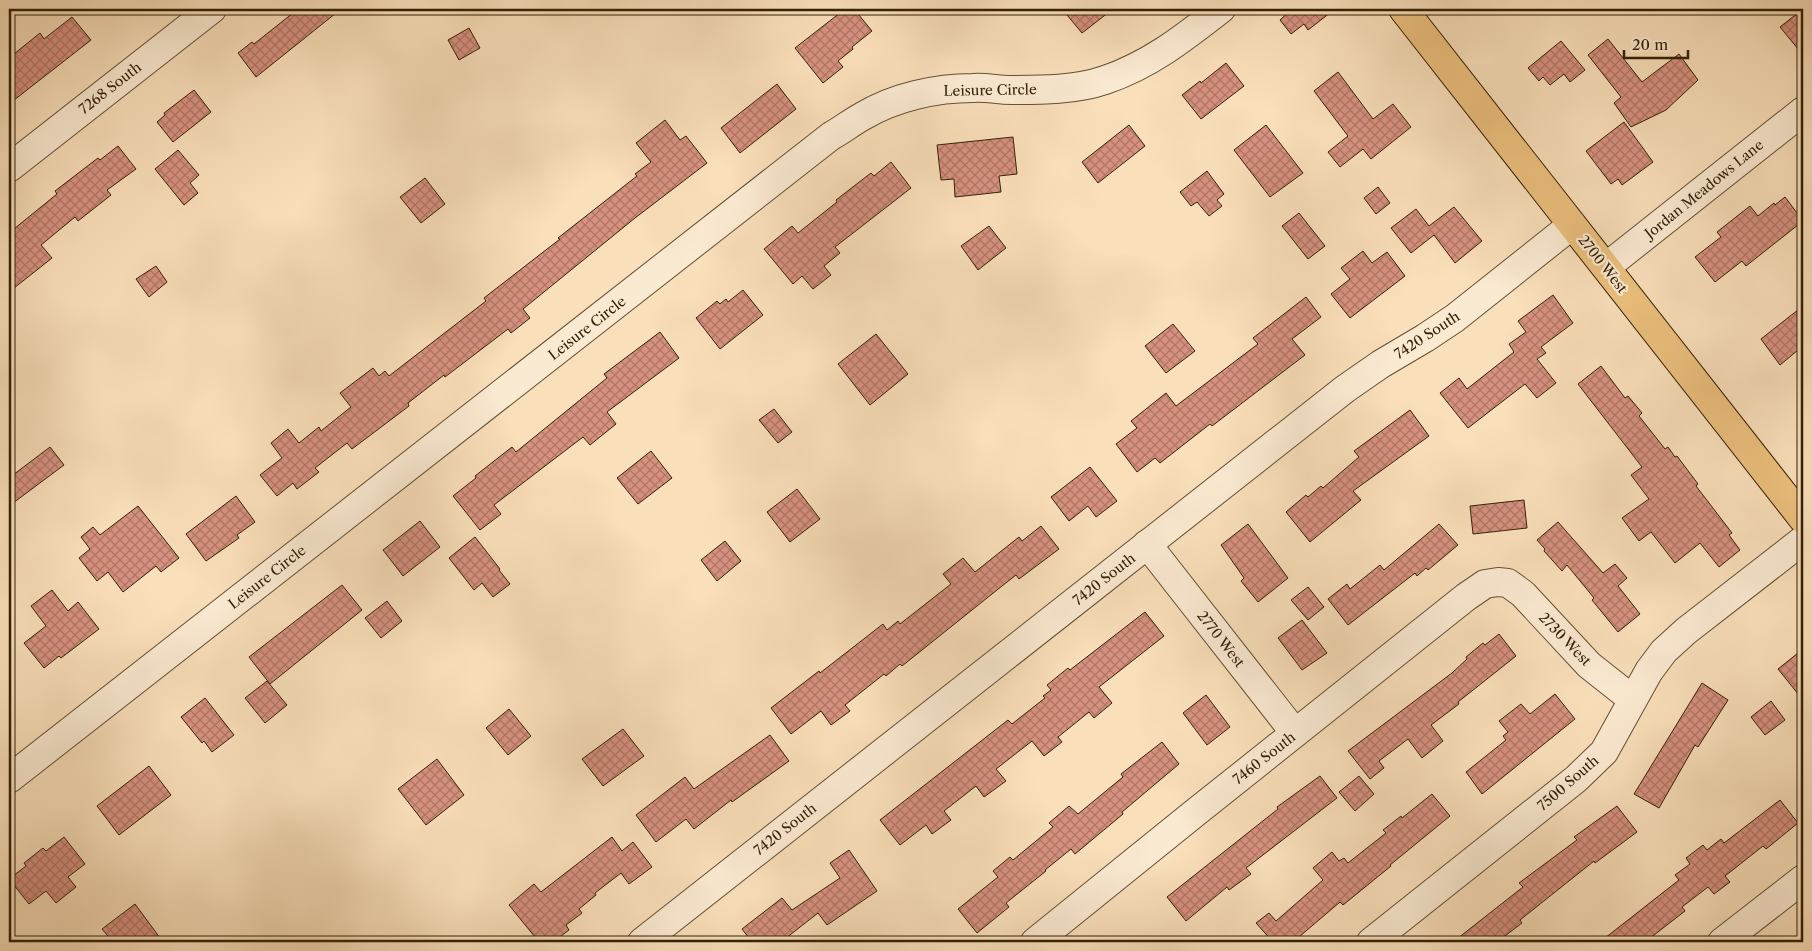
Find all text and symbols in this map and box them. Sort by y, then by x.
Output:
scale bar [1624,28,1688,60]
text: 20 m [1632,35,1668,54]
street label: 7268 South [75,58,145,118]
street label: Leisure Circle [943,80,1037,100]
street label: Jordan Meadows Lane [1639,135,1767,244]
street label: 2700 West [1575,231,1631,297]
street label: Leisure Circle [545,292,629,364]
street label: 7420 South [1391,307,1463,363]
street label: Leisure Circle [225,541,309,613]
street label: 7420 South [1069,549,1139,609]
street label: 2770 West [1193,607,1249,671]
street label: 2730 West [1535,608,1595,670]
street label: 7460 South [1229,728,1299,788]
street label: 7500 South [1534,751,1602,814]
street label: 7420 South [750,799,820,859]

